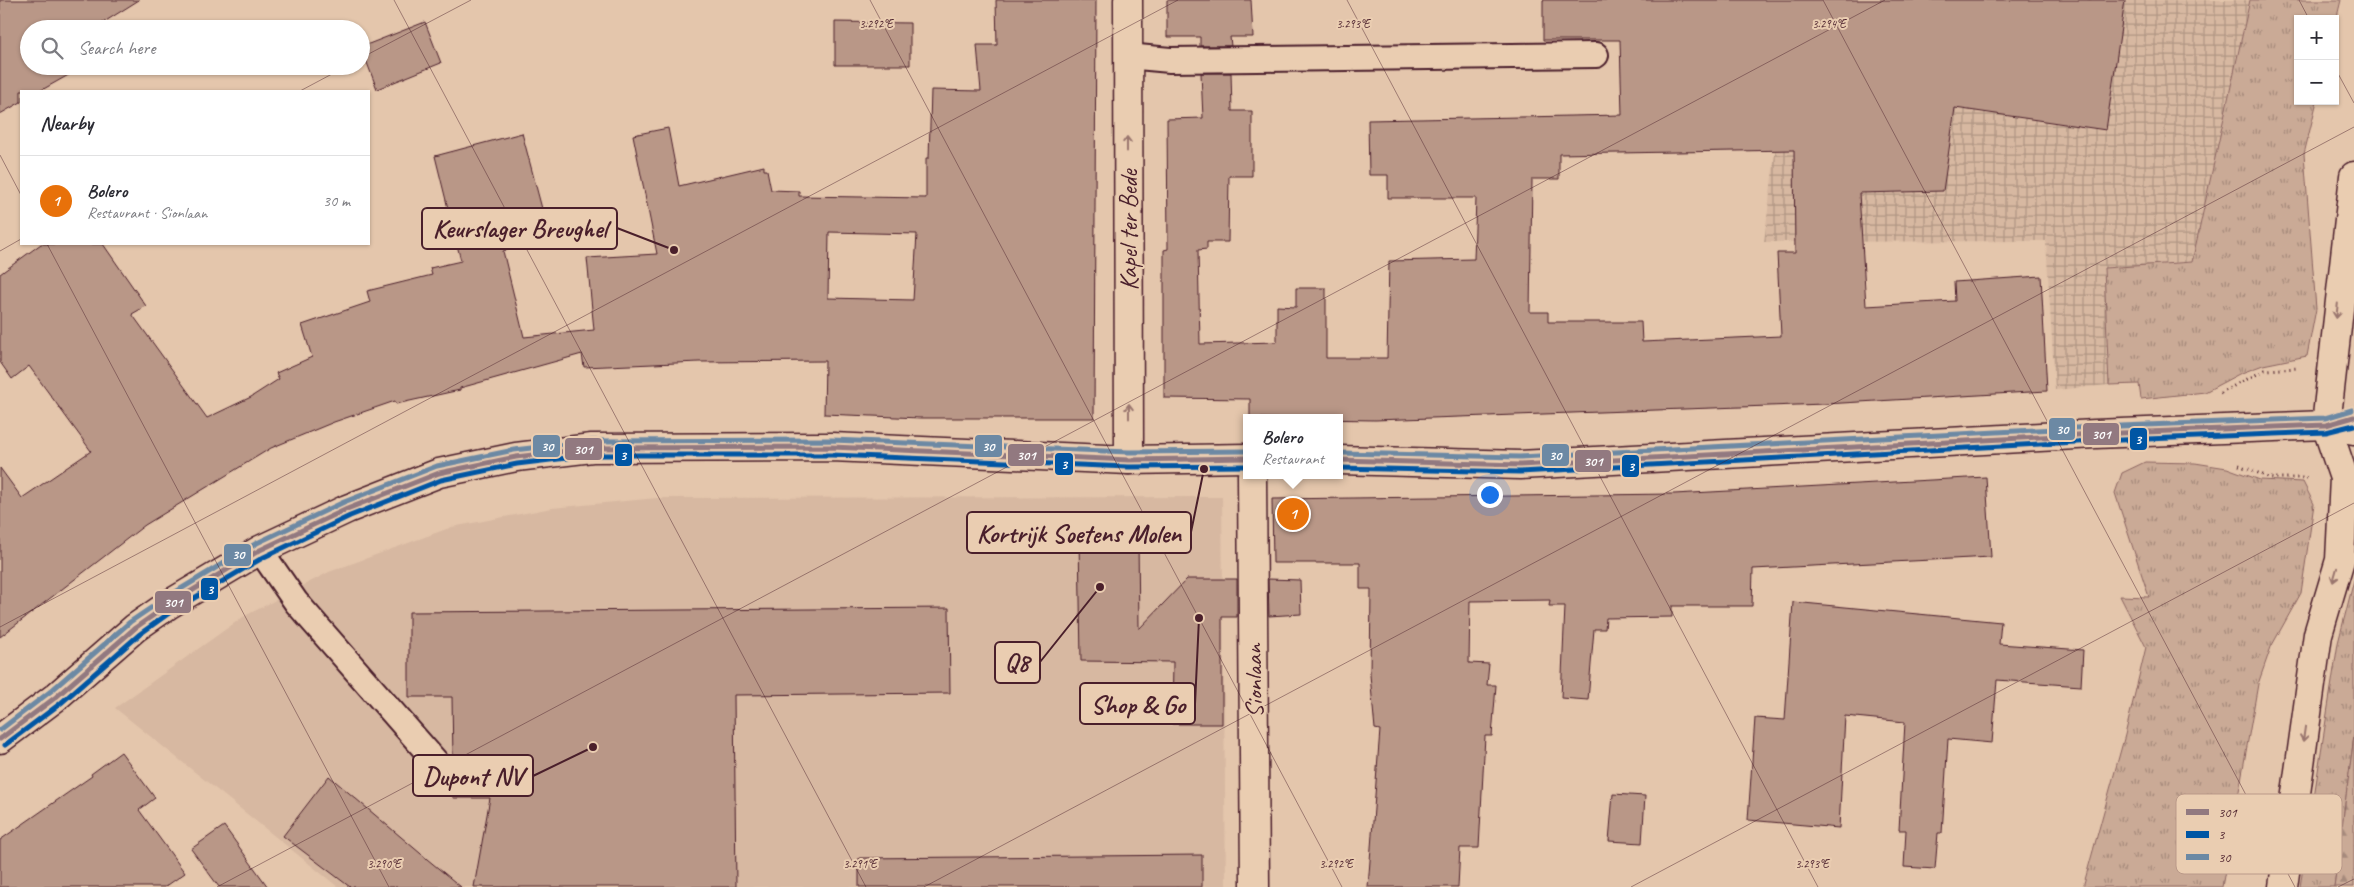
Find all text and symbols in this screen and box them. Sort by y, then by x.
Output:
map controls [2294,15,2339,105]
button: + [2294,15,2339,60]
text: 3.292°E [859,16,895,32]
text: 3.293°E [1336,16,1372,32]
text: 3.294°E [1812,16,1848,32]
search box [20,20,370,75]
icon: search [38,34,66,62]
text: Search here [78,36,155,60]
button: − [2294,60,2339,105]
text: Nearby [40,110,93,136]
one-way arrow [1122,136,1132,152]
street label: Kapel ter Bede [1113,168,1145,290]
text: Bolero [87,179,127,203]
text: 1 [52,191,60,211]
text: 30 m [323,191,350,211]
text: Restaurant · Sionlaan [87,203,207,223]
callout: Keurslager Breughel [422,208,617,249]
text: Keurslager Breughel [433,212,613,245]
one-way arrow [2332,303,2342,319]
one-way arrow [1124,404,1134,420]
popup [1243,414,1343,479]
line badge: 30 [2048,417,2076,441]
text: 30 [2056,421,2070,438]
line badge: 301 [2082,422,2120,446]
text: Bolero [1262,425,1302,449]
text: 301 [2092,426,2112,443]
line badge: 3 [2129,427,2148,451]
text: 3 [2135,431,2143,448]
line badge: 30 [532,434,561,458]
line badge: 30 [974,434,1003,458]
line badge: 301 [564,437,603,461]
text: 30 [541,438,555,455]
text: 30 [982,438,996,455]
text: 301 [574,441,594,458]
line badge: 3 [614,443,633,467]
line badge: 301 [1007,443,1045,467]
line badge: 30 [1541,443,1570,467]
text: 3 [620,447,628,464]
text: 301 [1017,447,1037,464]
text: 30 [1549,447,1563,464]
text: Restaurant [1262,449,1324,469]
line badge: 301 [1574,449,1612,473]
line badge: 3 [1054,452,1074,476]
text: 301 [1584,453,1604,470]
line badge: 3 [1621,454,1640,478]
text: 3 [1061,456,1069,473]
text: 3 [1628,458,1636,475]
your location [1477,482,1503,508]
pin: 1 [1277,495,1309,533]
callout: Kortrijk Soetens Molen [967,512,1191,553]
text: Kortrijk Soetens Molen [977,517,1182,550]
line badge: 30 [223,543,252,567]
text: 30 [232,546,246,563]
one-way arrow [2330,567,2340,583]
line badge: 3 [200,577,219,601]
text: 3 [207,581,215,598]
line badge: 301 [154,590,192,614]
text: 301 [164,594,184,611]
callout: Q8 [995,642,1040,683]
street label: Sionlaan [1237,642,1271,718]
text: Q8 [1005,646,1033,679]
callout: Shop & Go [1080,683,1195,724]
text: Shop & Go [1091,688,1187,721]
one-way arrow [2299,726,2309,742]
callout: Dupont NV [413,755,533,796]
text: Dupont NV [423,760,529,793]
legend [2176,794,2342,874]
text: 301 [2218,804,2238,821]
text: 3 [2218,826,2226,843]
text: 30 [2218,849,2232,866]
text: 3.290°E [367,856,403,872]
text: 3.291°E [843,856,879,872]
text: 3.292°E [1319,856,1355,872]
text: 3.293°E [1795,856,1831,872]

